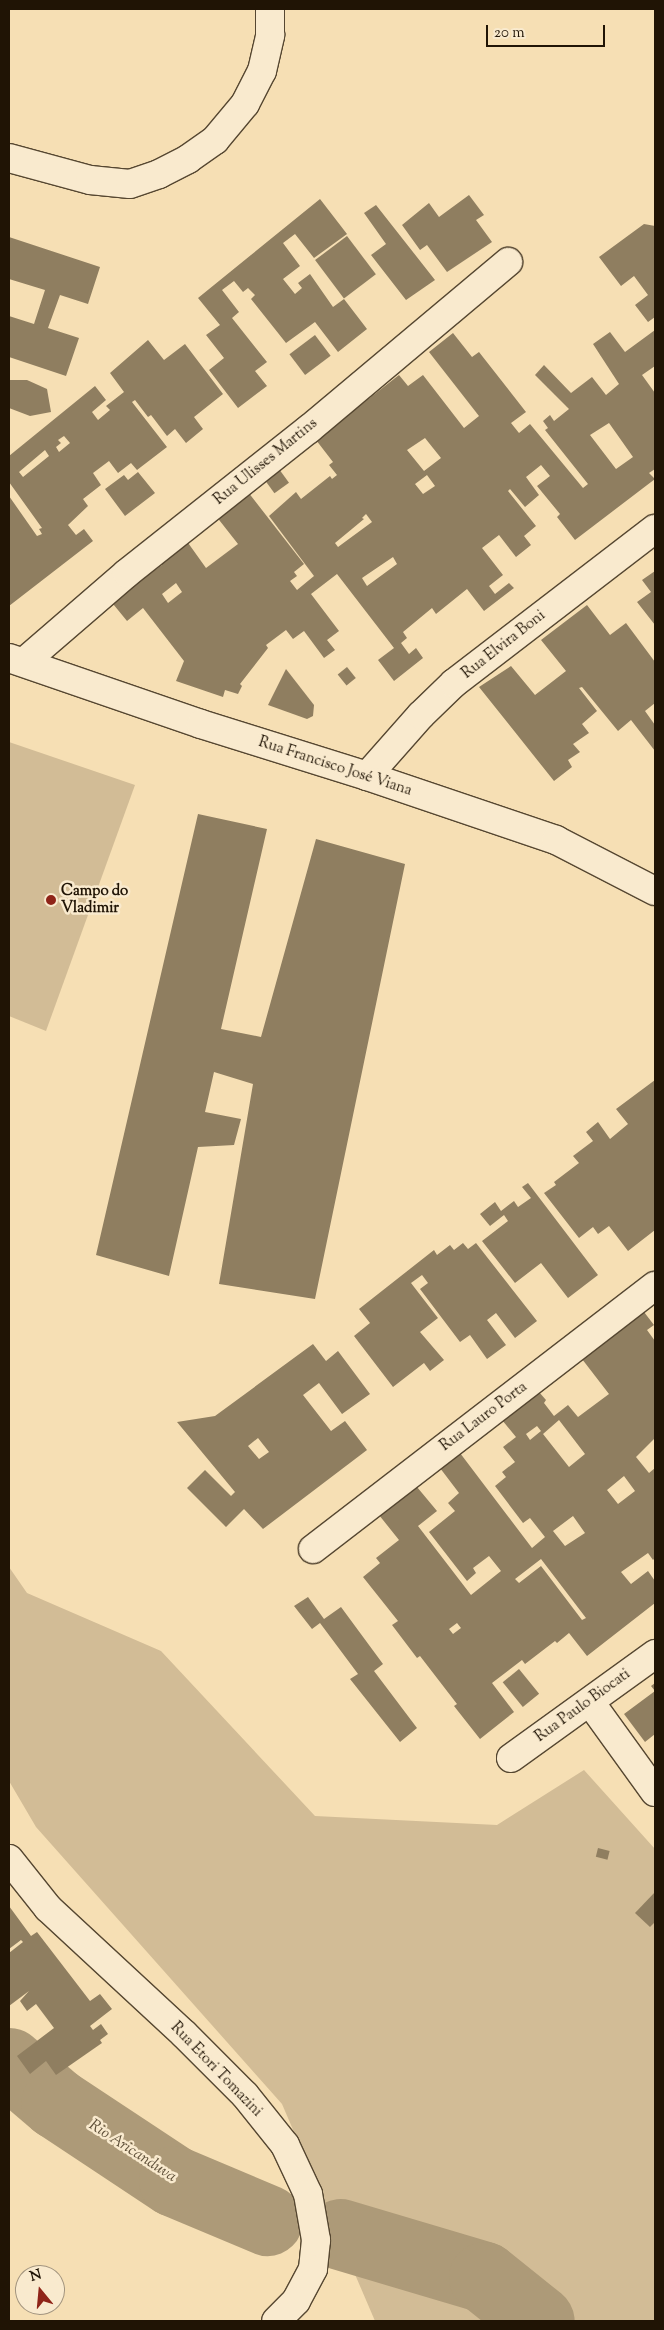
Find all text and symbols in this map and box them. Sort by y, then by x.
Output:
scale bar [489,15,608,47]
text: 20 m [494,23,525,44]
street label: Rua Ulisses Martins [211,415,321,509]
street label: Rua Elvira Boni [459,607,549,683]
street label: Rua Francisco José Viana [256,734,414,800]
place label: Campo do Vladimir [61,882,128,917]
marker: Campo do Vladimir [45,894,57,906]
street label: Rua Lauro Porta [437,1378,531,1456]
street label: Rua Paulo Biocati [532,1666,634,1746]
street label: Rua Etori Tomazini [166,2019,266,2121]
water label: Rio Aricanduva [85,2117,179,2187]
north arrow [15,2265,65,2315]
text: N [28,2265,44,2288]

